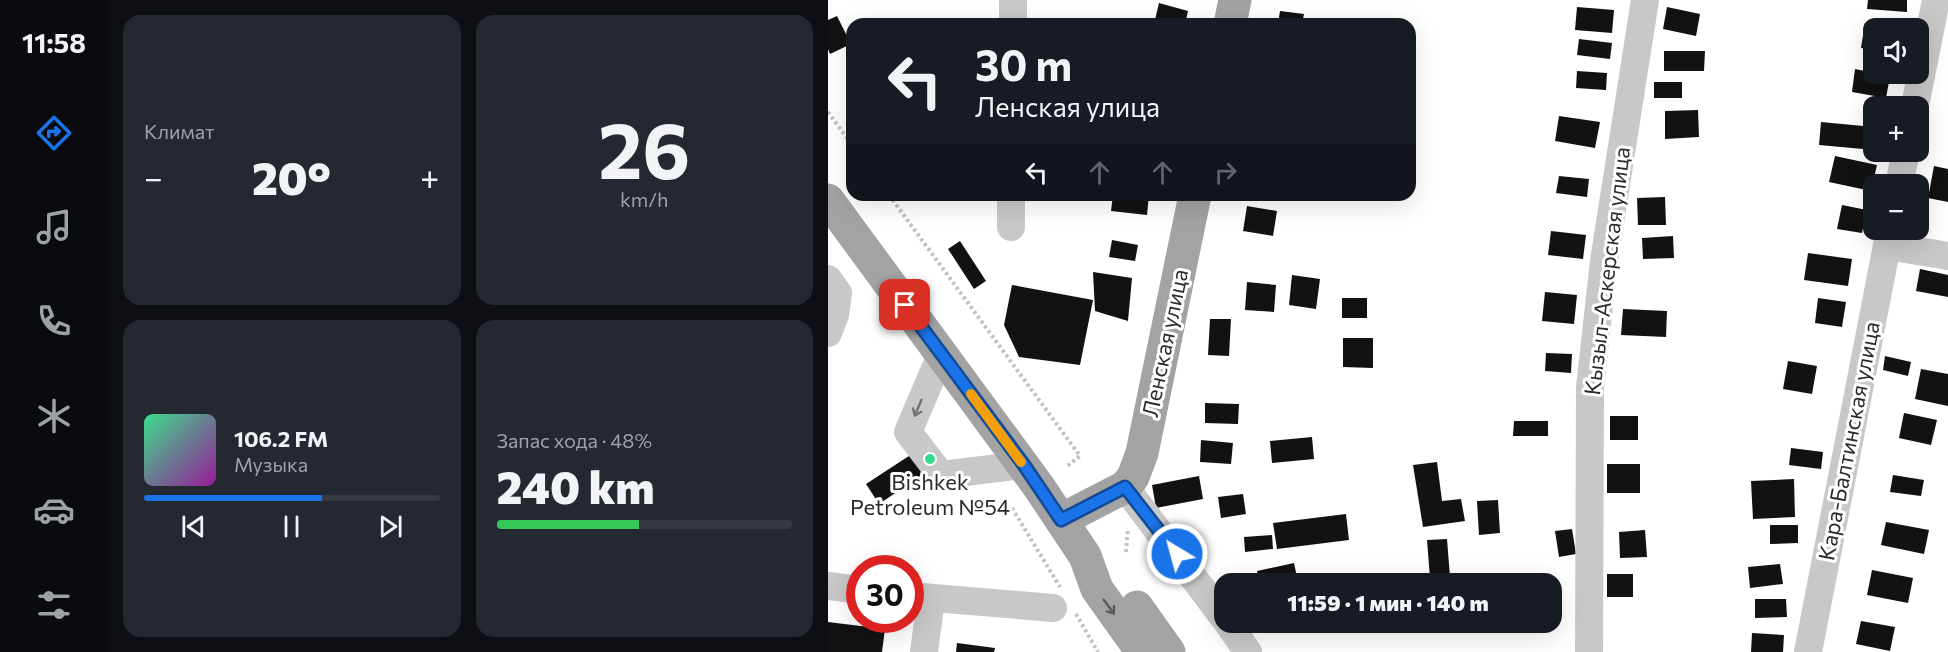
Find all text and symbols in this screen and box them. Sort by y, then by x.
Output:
map controls [1863,18,1929,240]
button: sound [1863,18,1929,84]
text: 11:58 [22,26,86,59]
text: 30 m [975,38,1072,90]
icon: left [876,42,954,120]
text: Ленская улица [975,90,1160,123]
button: + [1863,96,1929,162]
text: 26 [598,100,690,195]
icon: directions [33,112,75,154]
text: Климат [144,119,214,143]
street label: Кызыл-Аскерская улица [1578,145,1635,397]
text: 20° [252,149,331,204]
text: − [144,156,163,197]
text: + [420,156,440,197]
icon: left [1020,156,1053,189]
icon: ahead [1083,156,1116,189]
icon: ahead [1146,156,1179,189]
icon: right [1209,156,1242,189]
button: − [1863,174,1929,240]
text: km/h [620,187,669,211]
icon: music [33,206,75,248]
street label: Ленская улица [1136,266,1193,419]
pin [879,279,930,330]
icon: arrive [888,288,921,321]
icon: phone [33,300,75,342]
street label: Кара-Балтинская улица [1812,319,1885,563]
icon: climate [33,395,75,437]
one-way arrow [912,399,923,417]
text: 106.2 FM [234,425,328,452]
text: Запас хода · 48% [497,428,652,452]
text: Музыка [234,452,308,476]
marker: Bishkek Petroleum №54 [923,452,937,466]
text: 240 km [497,458,655,513]
place label: Bishkek Petroleum №54 [850,468,1010,520]
icon: car [33,489,75,531]
icon: previous [177,510,210,543]
icon: pause [275,510,308,543]
icon: next [374,510,407,543]
position arrow [1145,522,1209,586]
speed limit sign: 30 [846,555,924,633]
icon: filters [33,584,75,626]
text: 11:59 · 1 мин · 140 m [1287,589,1489,616]
one-way arrow [1103,598,1115,614]

